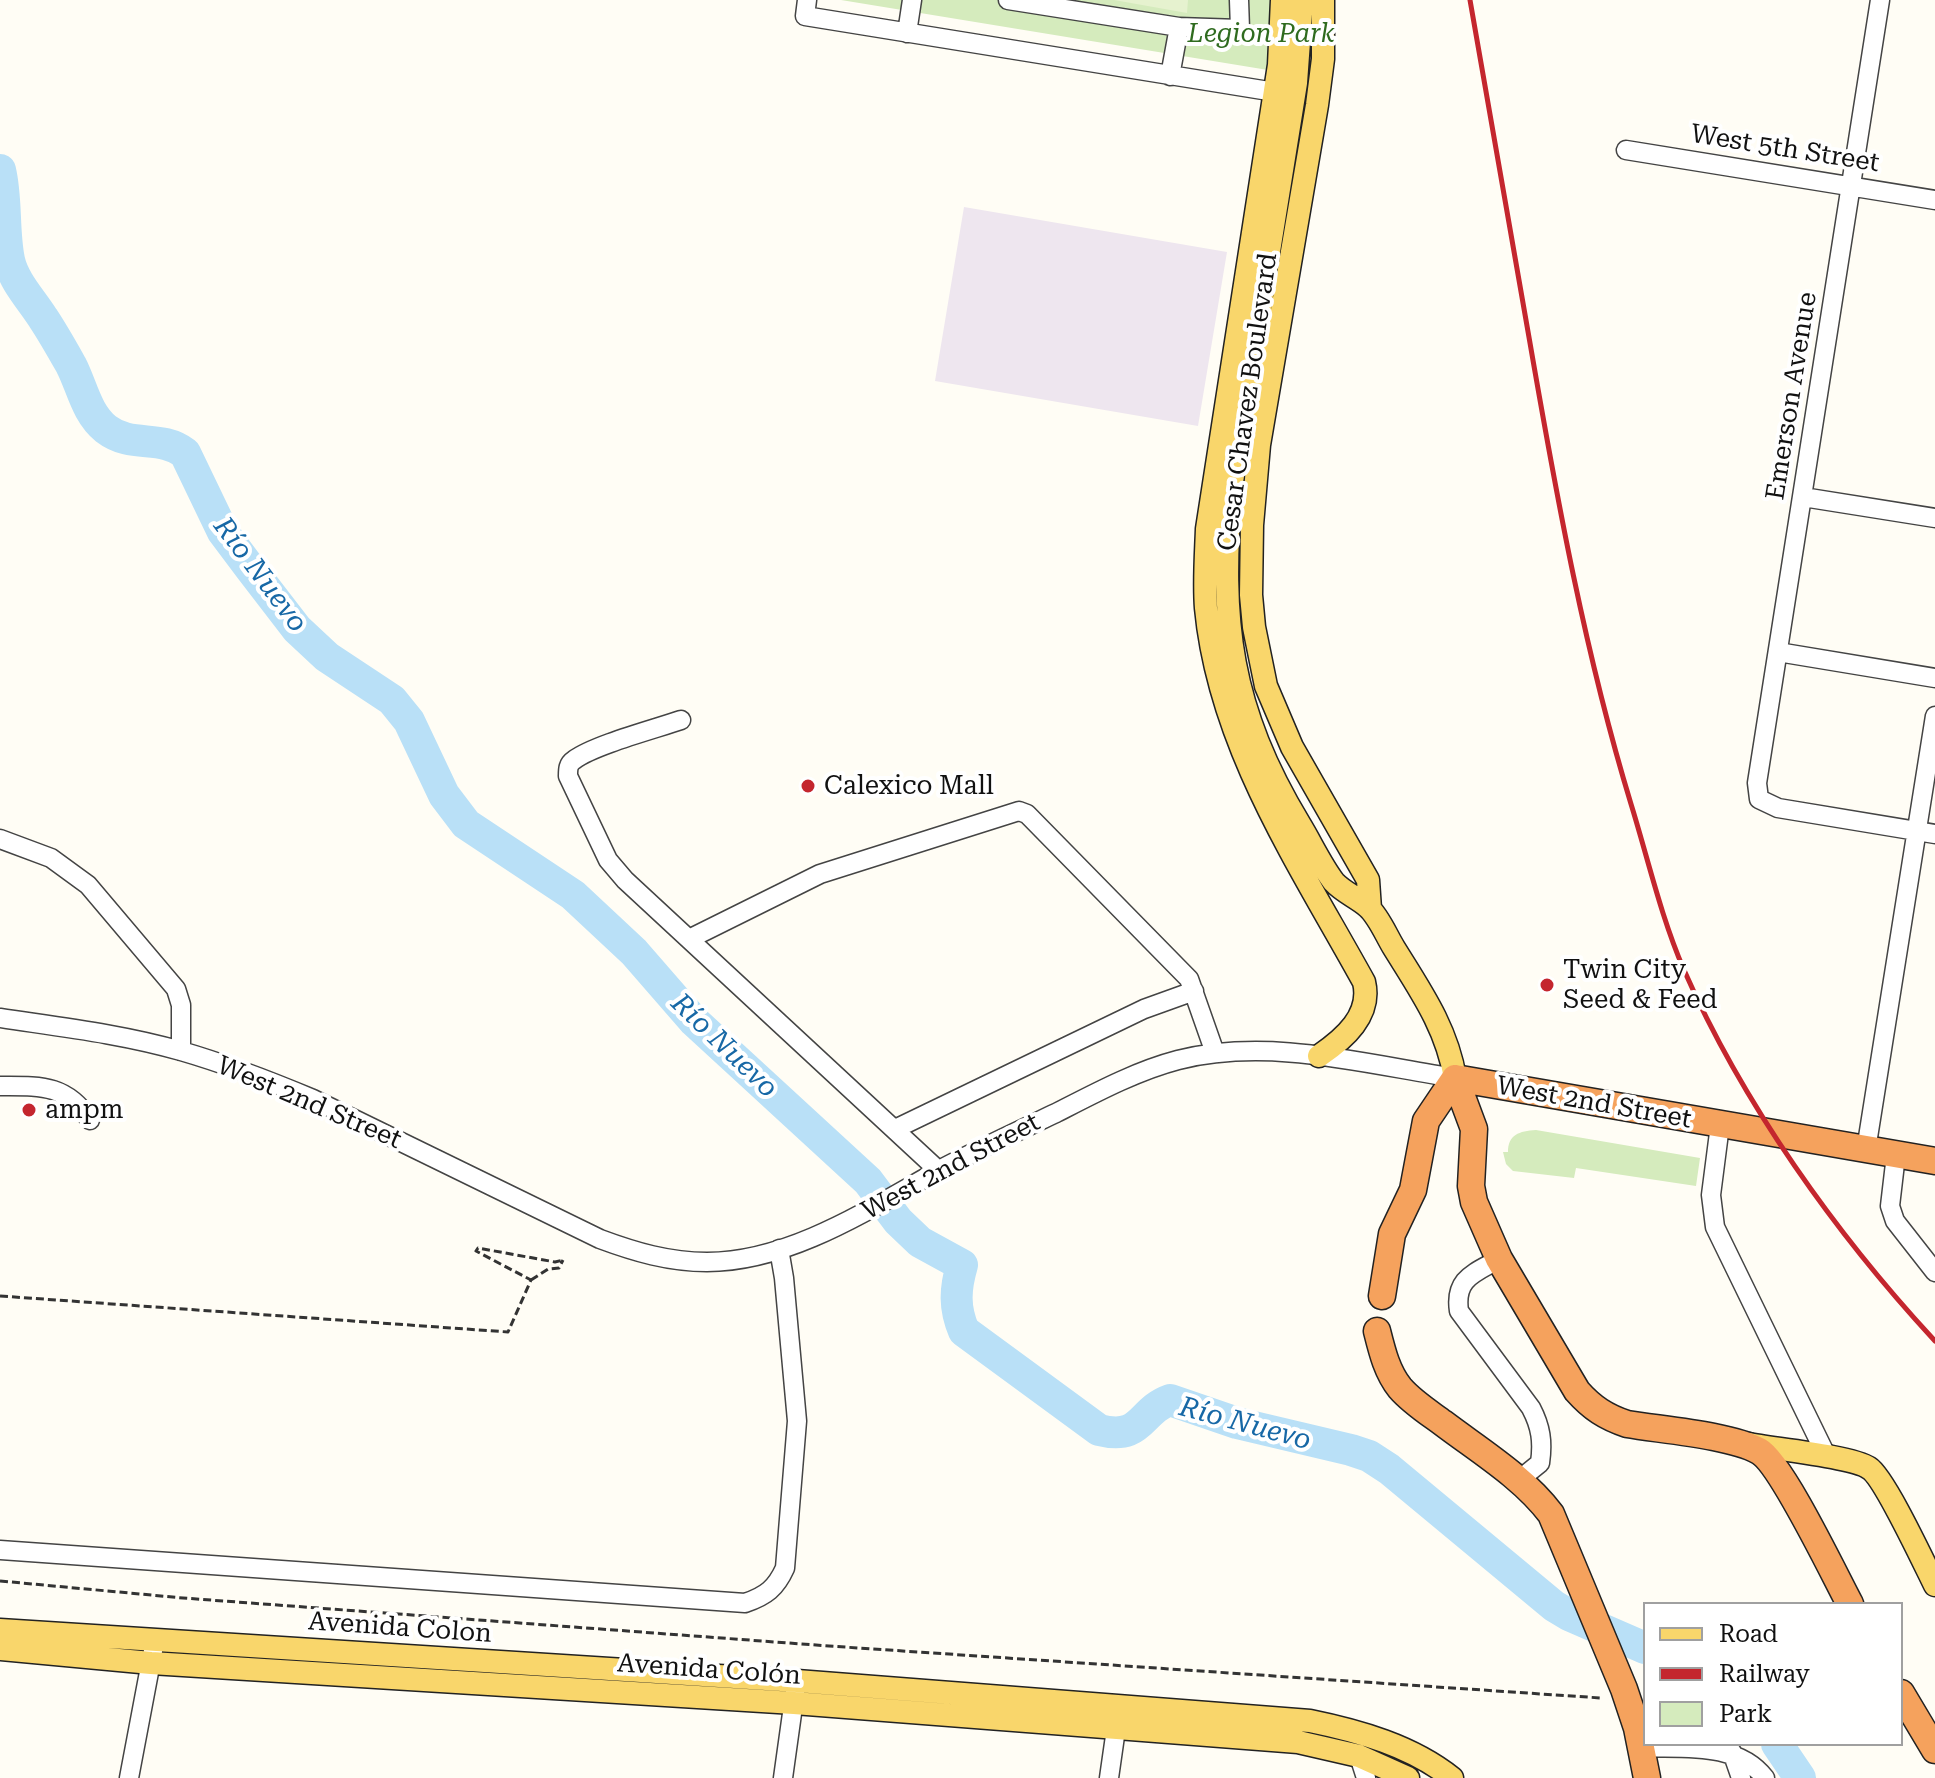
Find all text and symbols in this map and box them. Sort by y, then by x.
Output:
park label: Legion Park [1187,18,1335,50]
street label: West 5th Street [1689,119,1881,179]
street label: Cesar Chavez Boulevard [1212,251,1284,553]
street label: Emerson Avenue [1760,290,1824,502]
water label: Río Nuevo [206,511,314,639]
place label: Calexico Mall [824,770,994,802]
marker: Calexico Mall [799,777,817,795]
place label: Twin City Seed & Feed [1563,954,1717,1016]
marker: Twin City Seed & Feed [1538,976,1556,994]
water label: Río Nuevo [664,987,784,1105]
street label: West 2nd Street [212,1050,406,1156]
street label: West 2nd Street [1494,1071,1694,1135]
place label: ampm [45,1094,124,1126]
marker: ampm [20,1101,38,1119]
street label: West 2nd Street [857,1107,1045,1227]
water label: Río Nuevo [1175,1390,1315,1458]
legend [1643,1602,1903,1746]
street label: Avenida Colon [307,1606,493,1650]
text: Road [1719,1620,1778,1648]
street label: Avenida Colón [616,1648,802,1692]
text: Railway [1719,1660,1810,1688]
text: Park [1719,1700,1772,1728]

